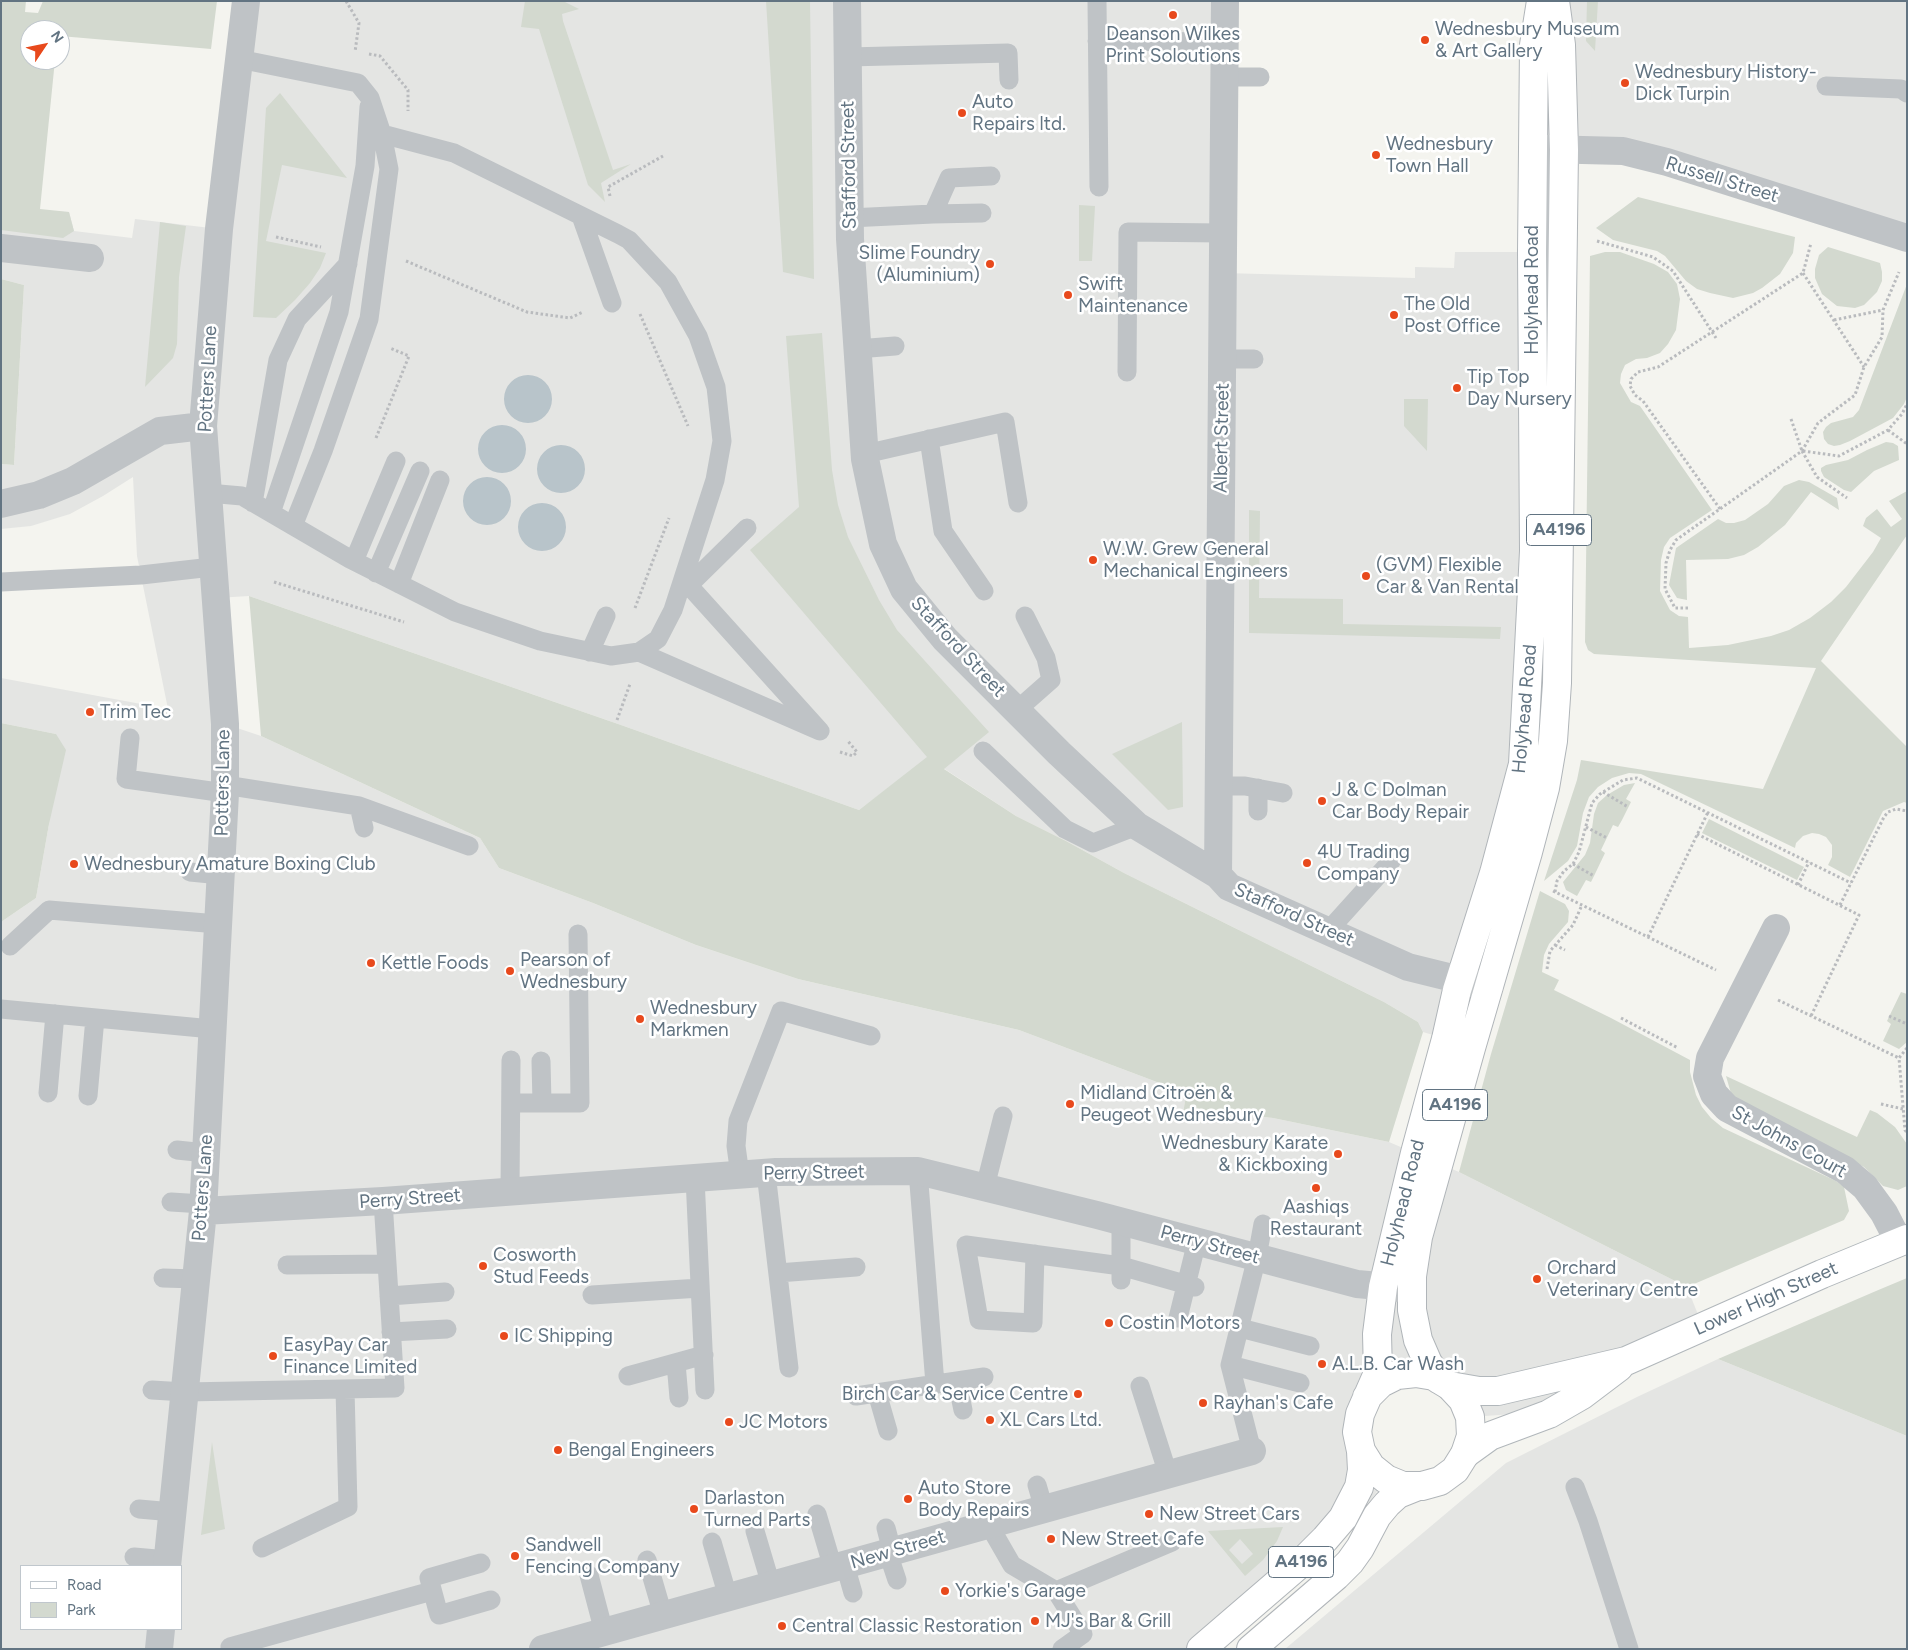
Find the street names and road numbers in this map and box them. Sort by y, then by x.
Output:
street label: Stafford Street [836,100,862,230]
street label: Russell Street [1663,152,1781,208]
street label: Holyhead Road [1521,225,1543,355]
street label: Potters Lane [194,325,222,433]
street label: Albert Street [1210,383,1234,493]
road number: A4196 [1526,514,1592,546]
street label: Stafford Street [906,592,1010,702]
street label: Holyhead Road [1508,643,1542,775]
street label: Potters Lane [211,729,235,837]
street label: Stafford Street [1230,878,1358,952]
road number: A4196 [1422,1090,1488,1120]
street label: St Johns Court [1727,1101,1851,1183]
street label: Potters Lane [188,1134,218,1242]
street label: Holyhead Road [1376,1137,1430,1269]
street label: Perry Street [763,1161,865,1185]
street label: Perry Street [358,1184,462,1214]
street label: Perry Street [1158,1221,1262,1269]
street label: Lower High Street [1691,1257,1841,1341]
street label: New Street [848,1526,948,1574]
road number: A4196 [1268,1546,1334,1578]

